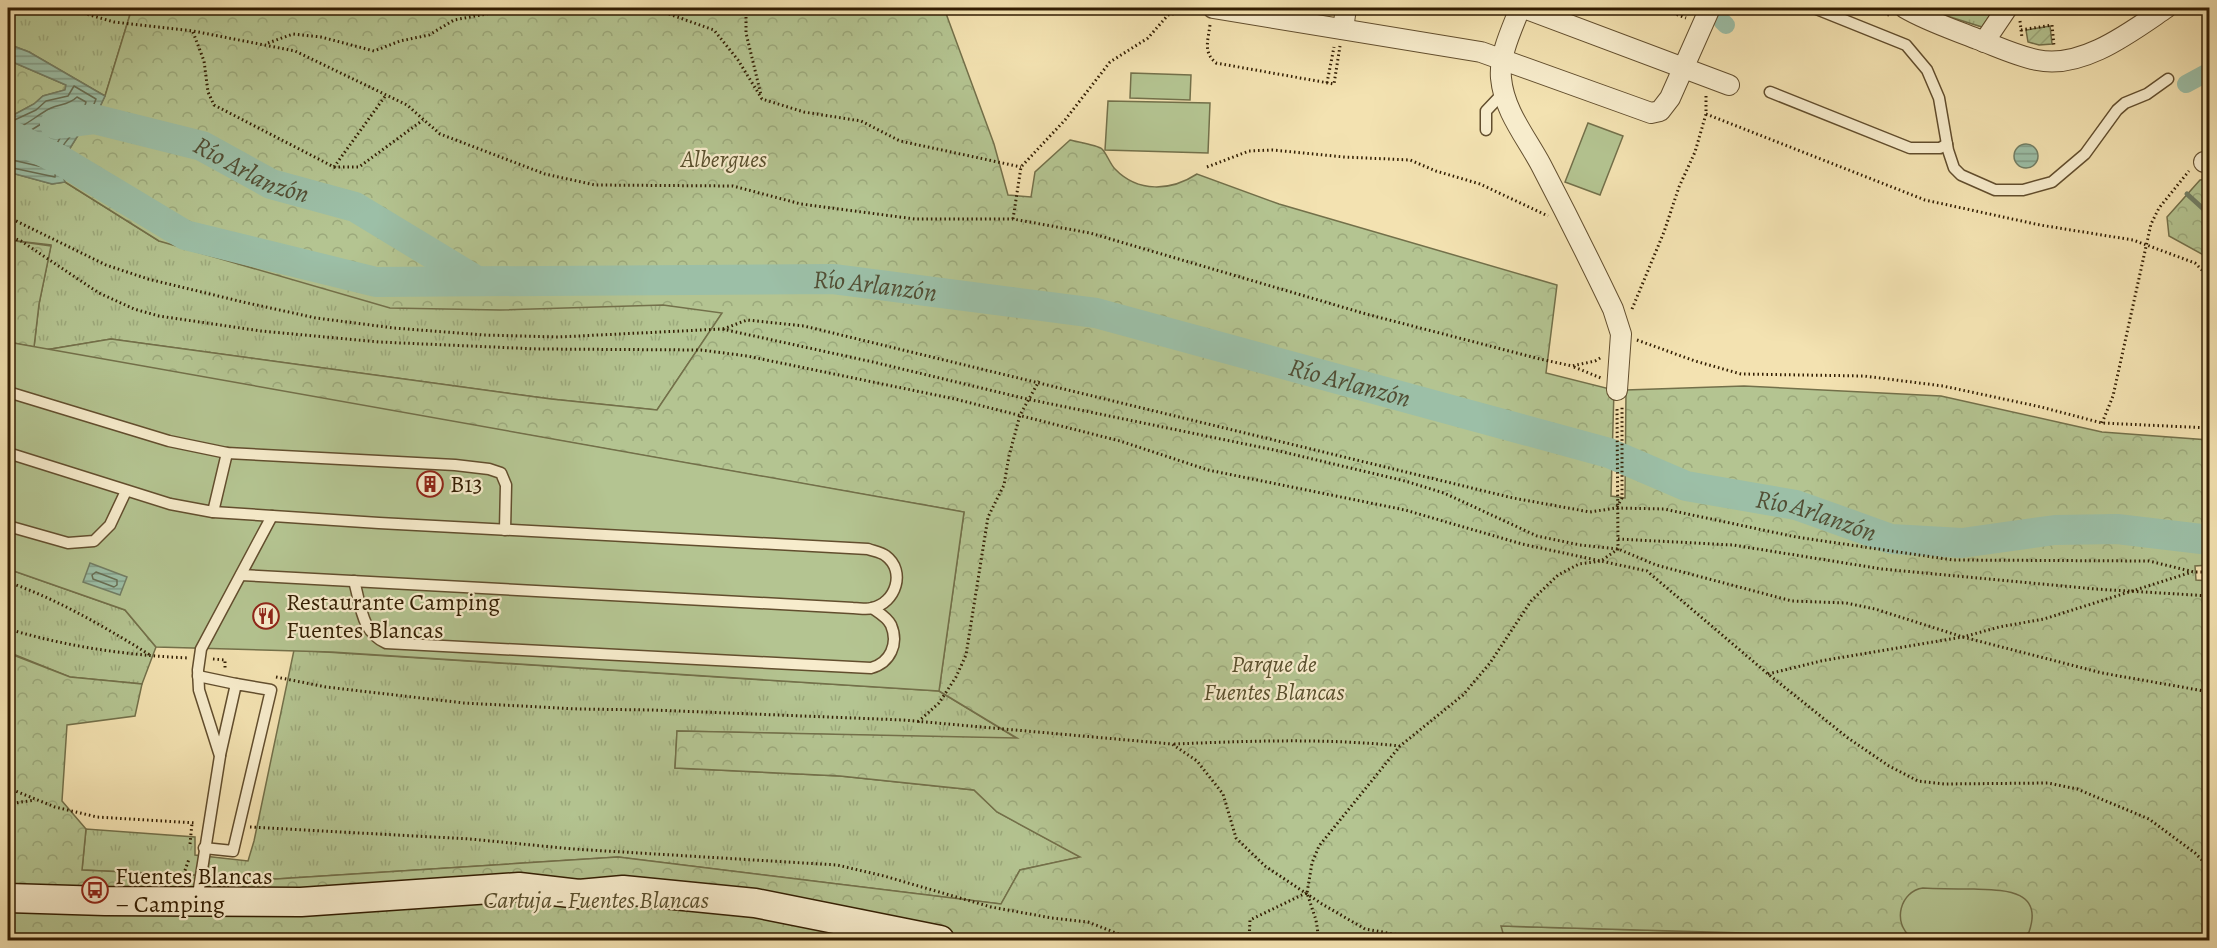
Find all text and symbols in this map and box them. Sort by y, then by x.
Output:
water label: Río Arlanzón [187,127,313,211]
park label: Albergues [679,143,767,175]
water label: Río Arlanzón [813,261,939,310]
water label: Río Arlanzón [1285,349,1415,416]
place label: B13 [450,468,483,500]
building icon: B13 [415,469,445,499]
water label: Río Arlanzón [1753,481,1881,550]
place label: Restaurante Camping Fuentes Blancas [286,586,500,646]
restaurant icon: Restaurante Camping Fuentes Blancas [251,601,281,631]
park label: Parque de Fuentes Blancas [1203,648,1345,708]
place label: Fuentes Blancas – Camping [115,860,273,920]
bus stop icon: Fuentes Blancas – Camping [80,875,110,905]
park label: Cartuja - Fuentes Blancas [483,884,709,916]

